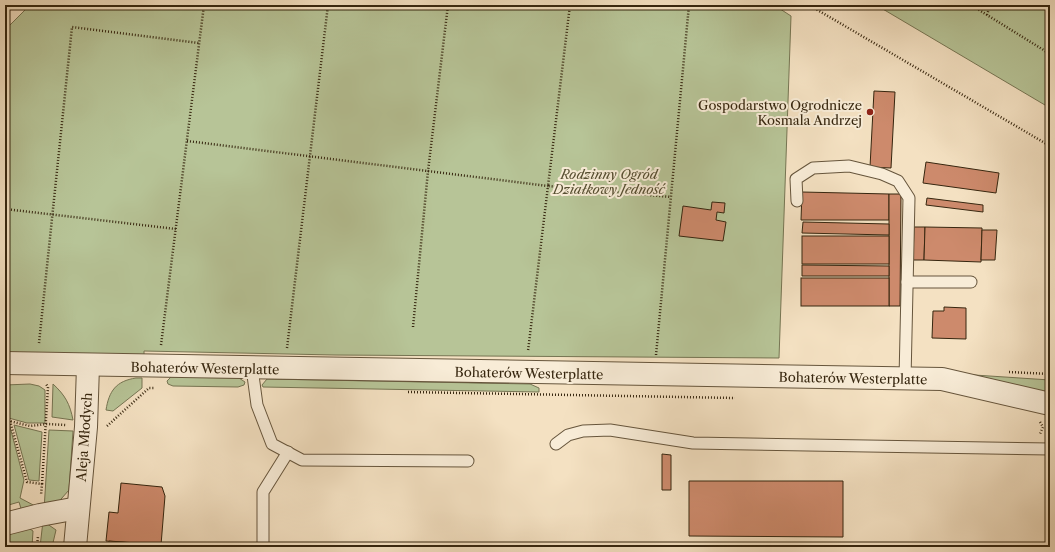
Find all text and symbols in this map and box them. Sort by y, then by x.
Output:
place label: Gospodarstwo Ogrodnicze Kosmala Andrzej [698,97,862,128]
marker: Gospodarstwo Ogrodnicze Kosmala Andrzej [865,107,875,117]
park label: Rodzinny Ogród Działkowy Jedność [552,166,666,197]
street label: Bohaterów Westerplatte [131,359,279,377]
street label: Bohaterów Westerplatte [455,364,603,382]
street label: Bohaterów Westerplatte [779,369,927,387]
street label: Aleja Młodych [73,392,95,483]

